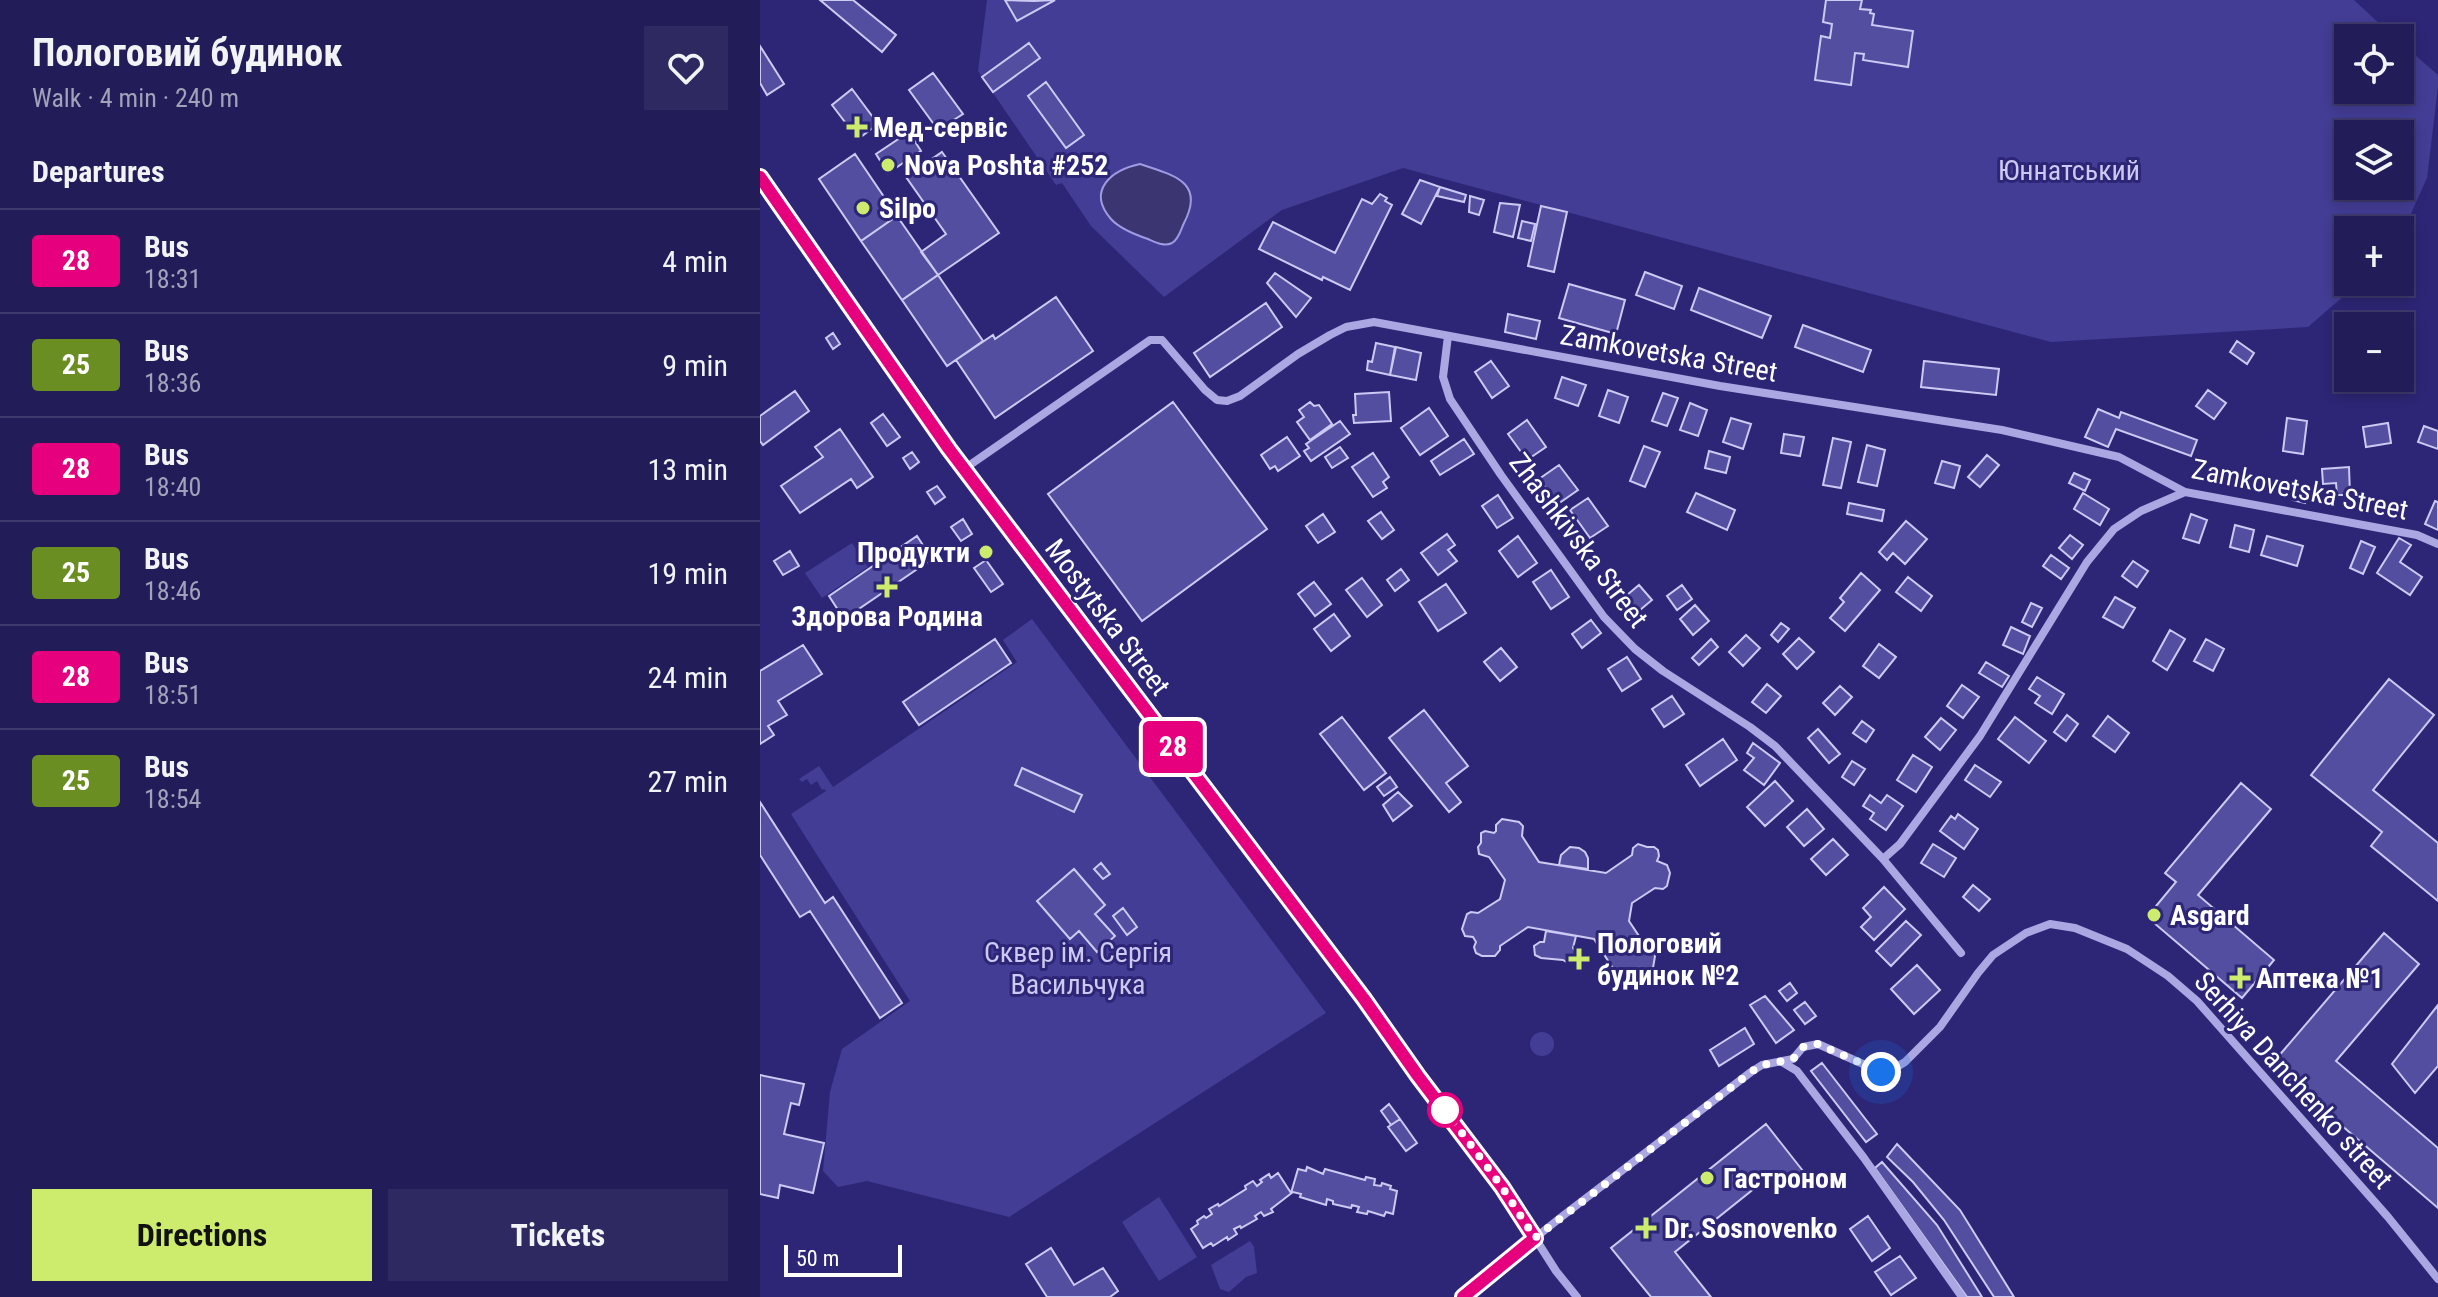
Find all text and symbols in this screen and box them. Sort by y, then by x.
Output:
map controls [2334,24,2414,392]
button: locate [2334,24,2414,104]
button: heart [644,26,728,110]
text: Пологовий будинок [32,31,342,75]
text: Walk · 4 min · 240 m [32,83,239,113]
place label: Мед-сервіс [873,111,1008,144]
marker: Мед-сервіс [848,118,866,136]
button: layers [2334,120,2414,200]
place label: Nova Poshta #252 [904,149,1109,182]
text: Departures [32,154,165,189]
park label: Юннатський [1998,154,2140,187]
marker: Nova Poshta #252 [879,156,897,174]
place label: Silpo [879,192,936,225]
marker: Silpo [854,199,872,217]
button: + [2334,216,2414,296]
text: Bus [144,229,189,264]
text: 28 [62,244,90,277]
text: 4 min [662,244,728,279]
text: 18:31 [144,264,201,294]
button: − [2334,312,2414,392]
street label: Zamkovetska Street [1558,318,1780,389]
text: Bus [144,333,189,368]
text: 25 [62,348,90,381]
text: 9 min [662,348,728,383]
text: 18:36 [144,368,201,398]
text: Bus [144,437,189,472]
street label: Zhashkivska Street [1502,447,1655,634]
text: 28 [62,452,90,485]
text: 13 min [647,452,728,487]
street label: Zamkovetska Street [2189,452,2411,527]
text: 18:40 [144,472,201,502]
street label: Mostytska Street [1038,533,1177,702]
place label: Продукти [857,536,970,569]
text: Bus [144,541,189,576]
marker: Продукти [977,543,995,561]
text: 25 [62,556,90,589]
text: 19 min [647,556,728,591]
text: 18:46 [144,576,201,606]
marker: Здорова Родина [878,578,896,596]
place label: Здорова Родина [791,600,983,633]
text: Bus [144,645,189,680]
text: 28 [62,660,90,693]
text: 24 min [647,660,728,695]
text: 18:51 [144,680,201,710]
line badge: 28 [1137,721,1209,773]
text: 28 [1159,730,1187,763]
text: Bus [144,749,189,784]
text: 25 [62,764,90,797]
text: 27 min [647,764,728,799]
text: 18:54 [144,784,201,814]
place label: Asgard [2170,899,2250,932]
marker: Asgard [2145,906,2163,924]
place label: Пологовий будинок №2 [1597,927,1739,992]
park label: Сквер ім. Сергія Васильчука [984,936,1172,1001]
marker: Пологовий будинок №2 [1568,948,1590,970]
place label: Аптека №1 [2256,962,2384,995]
street label: Serhiya Danchenko street [2188,965,2400,1196]
marker: Аптека №1 [2231,969,2249,987]
your location [1861,1052,1901,1092]
unlabelled marker [1428,1093,1462,1127]
place label: Гастроном [1723,1162,1848,1195]
marker: Гастроном [1698,1169,1716,1187]
button: Directions [32,1189,372,1281]
button: Tickets [388,1189,728,1281]
place label: Dr. Sosnovenko [1664,1212,1837,1245]
marker: Dr. Sosnovenko [1635,1217,1657,1239]
scale bar [784,1241,902,1277]
text: 50 m [796,1246,839,1271]

